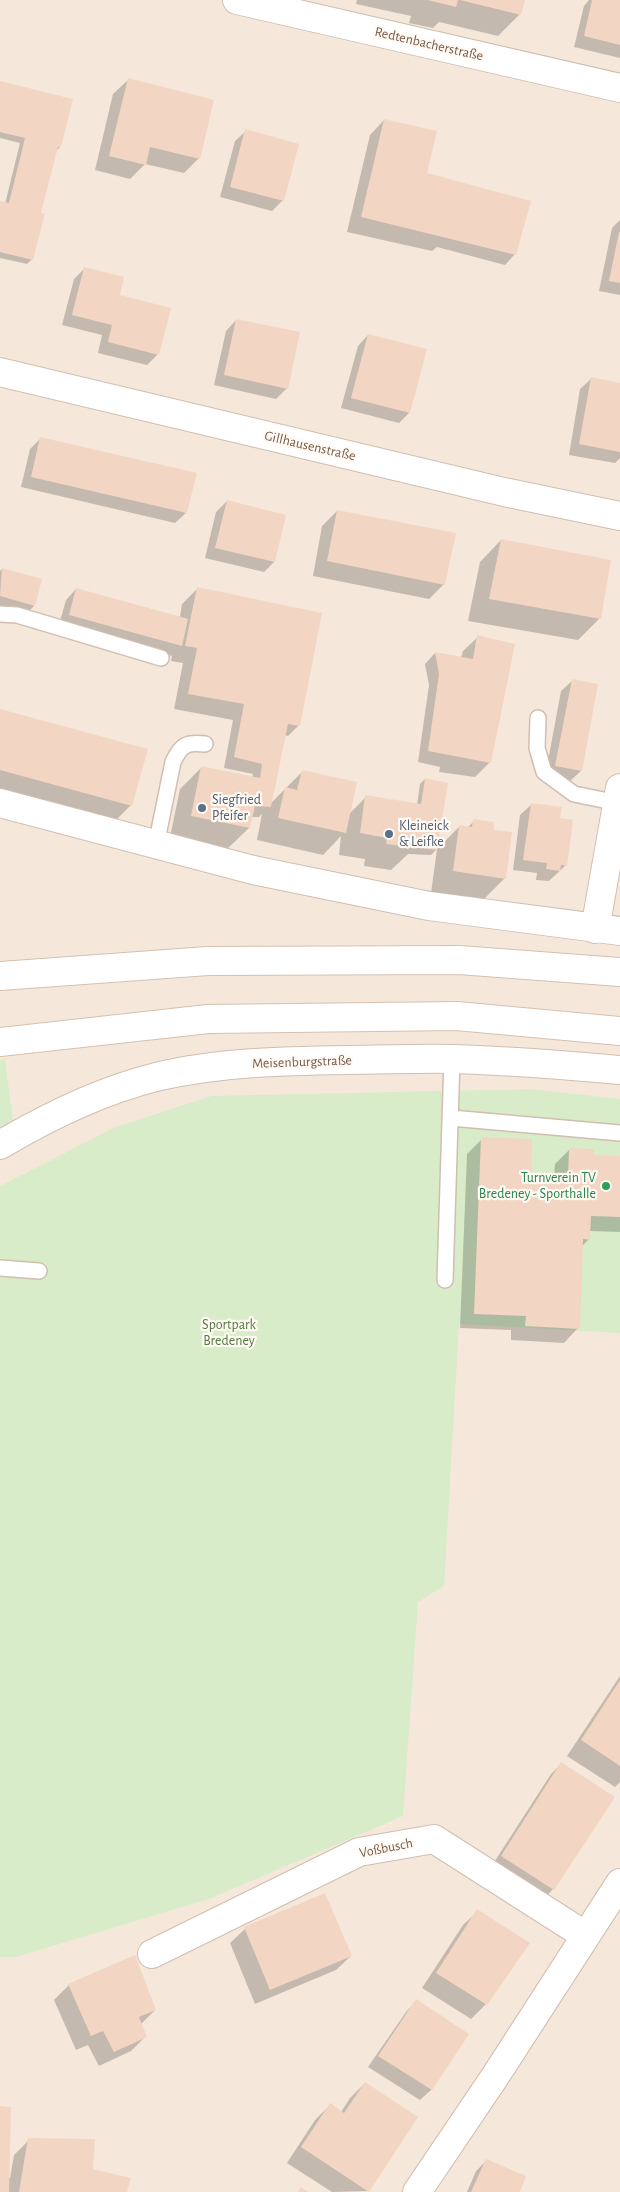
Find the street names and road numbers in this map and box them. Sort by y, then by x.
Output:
street label: Redtenbacherstraße [373,23,485,65]
street label: Gillhausenstraße [263,427,357,465]
street label: Meisenburgstraße [252,1052,352,1072]
street label: Voßbusch [358,1835,414,1861]

